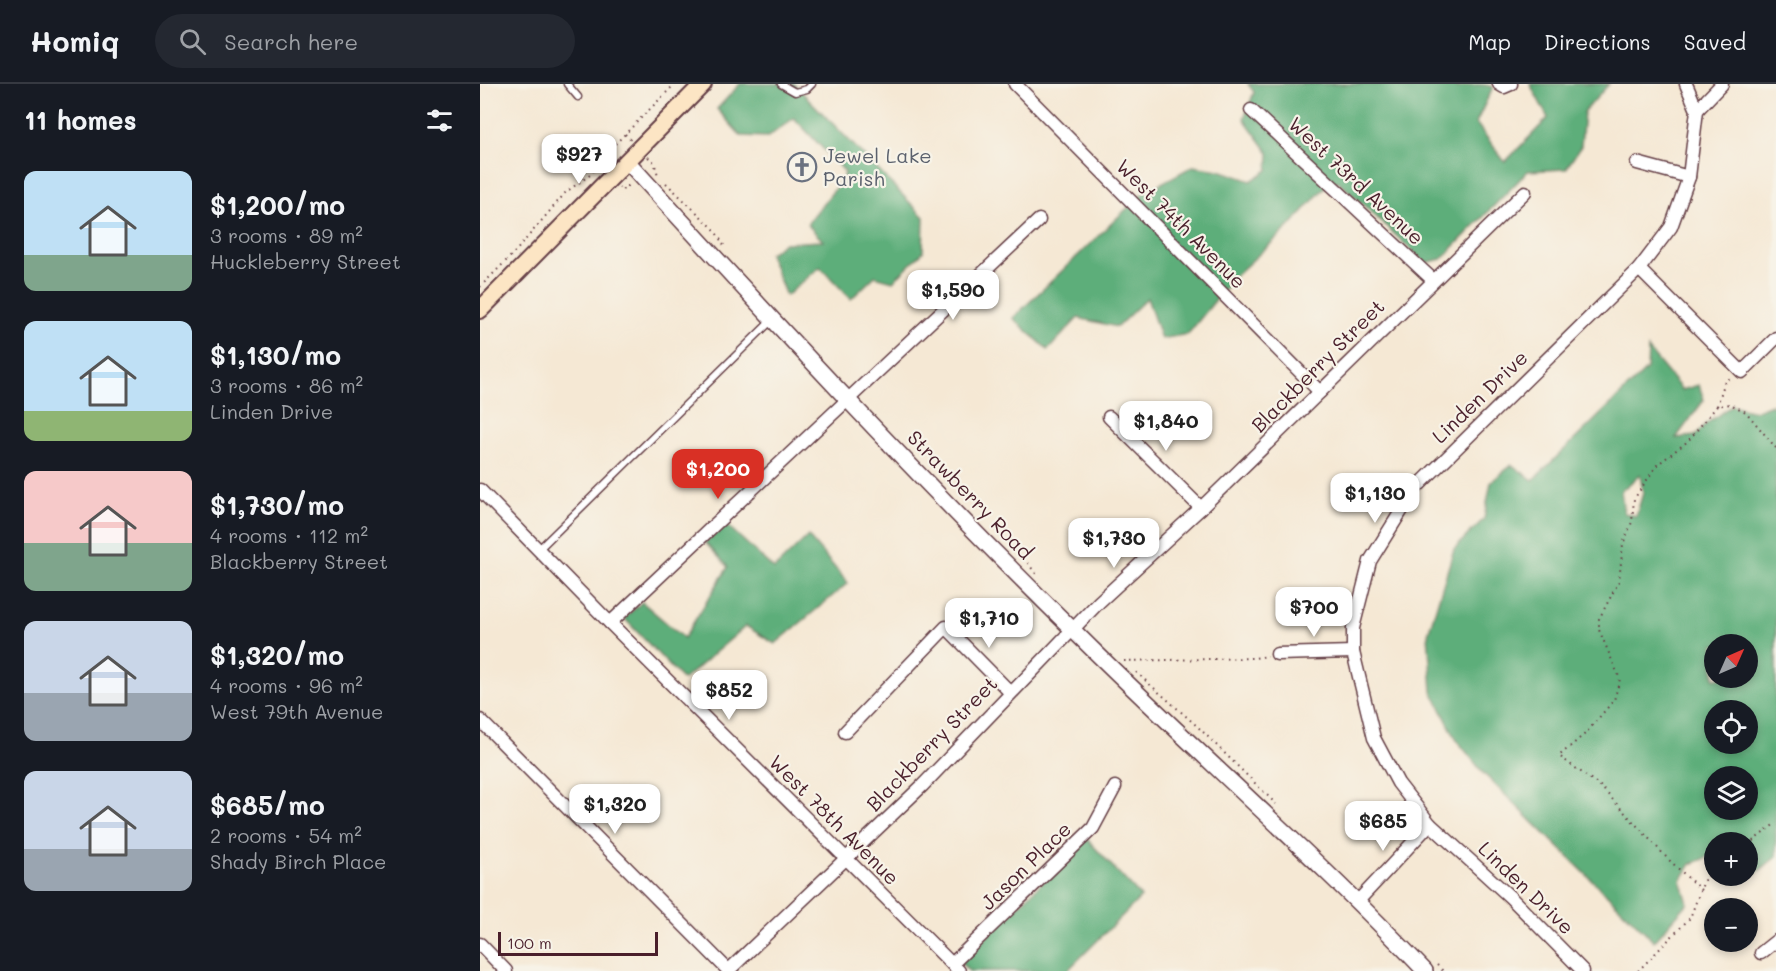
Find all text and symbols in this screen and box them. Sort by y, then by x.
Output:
search box [155,14,575,68]
text: Homiq [30,23,119,59]
icon: search [176,25,209,58]
text: Search here [224,27,358,56]
text: Map [1468,28,1511,55]
text: Directions [1544,28,1651,55]
text: Saved [1684,28,1746,55]
text: 11 homes [24,103,137,137]
icon: filters [423,104,456,137]
street label: West 73rd Avenue [1283,111,1430,250]
pin: $927 [543,134,615,185]
text: $927 [556,140,602,166]
place label: Jewel Lake Parish [823,142,932,191]
church icon: Jewel Lake Parish [786,151,818,183]
street label: West 74th Avenue [1111,153,1252,294]
text: $1,200/mo [210,188,345,222]
icon: home [72,195,144,267]
text: 3 rooms · 89 m² [210,222,363,248]
text: Huckleberry Street [210,248,401,274]
pin: $1,590 [904,270,1002,321]
text: $1,590 [921,276,985,302]
street label: Blackberry Street [1245,293,1389,437]
text: $1,130/mo [210,338,341,372]
street label: Linden Drive [1426,344,1533,448]
icon: home [72,345,144,417]
text: 3 rooms · 86 m² [210,372,363,398]
text: Linden Drive [210,398,333,424]
pin: $1,840 [1117,401,1215,452]
text: $1,840 [1133,407,1199,433]
street label: Strawberry Road [902,424,1039,564]
pin: $1,200 [669,449,767,500]
text: $1,200 [686,455,750,481]
pin: $1,130 [1326,473,1424,524]
text: $1,130 [1344,479,1406,505]
text: $1,730/mo [210,488,344,522]
icon: home [72,495,144,567]
pin: $1,730 [1065,518,1163,569]
text: 4 rooms · 112 m² [210,522,368,548]
text: $1,730 [1082,524,1146,550]
text: Blackberry Street [210,548,388,574]
pin: $700 [1278,587,1350,638]
text: $700 [1289,593,1339,619]
pin: $1,710 [940,598,1038,649]
text: $1,710 [959,604,1019,630]
north arrow [1704,634,1758,688]
map controls [1704,634,1758,952]
text: $1,320/mo [210,638,344,672]
icon: home [72,645,144,717]
pin: $852 [693,670,765,721]
street label: Blackberry Street [860,670,1002,816]
text: 4 rooms · 96 m² [210,672,363,698]
text: $852 [705,676,753,702]
text: West 79th Avenue [210,698,383,724]
button: locate [1704,700,1758,754]
street label: West 78th Avenue [764,749,905,890]
button: layers [1704,766,1758,820]
pin: $1,320 [566,784,664,835]
text: $685/mo [210,788,325,822]
text: $1,320 [583,790,647,816]
icon: home [72,795,144,867]
pin: $685 [1347,801,1419,852]
text: $685 [1359,807,1407,833]
street label: Jason Place [974,816,1076,915]
text: 2 rooms · 54 m² [210,822,362,848]
button: + [1704,832,1758,886]
street label: Linden Drive [1473,835,1580,939]
text: Shady Birch Place [210,848,386,874]
button: − [1704,898,1758,952]
scale bar [498,929,658,956]
text: 100 m [507,932,552,953]

